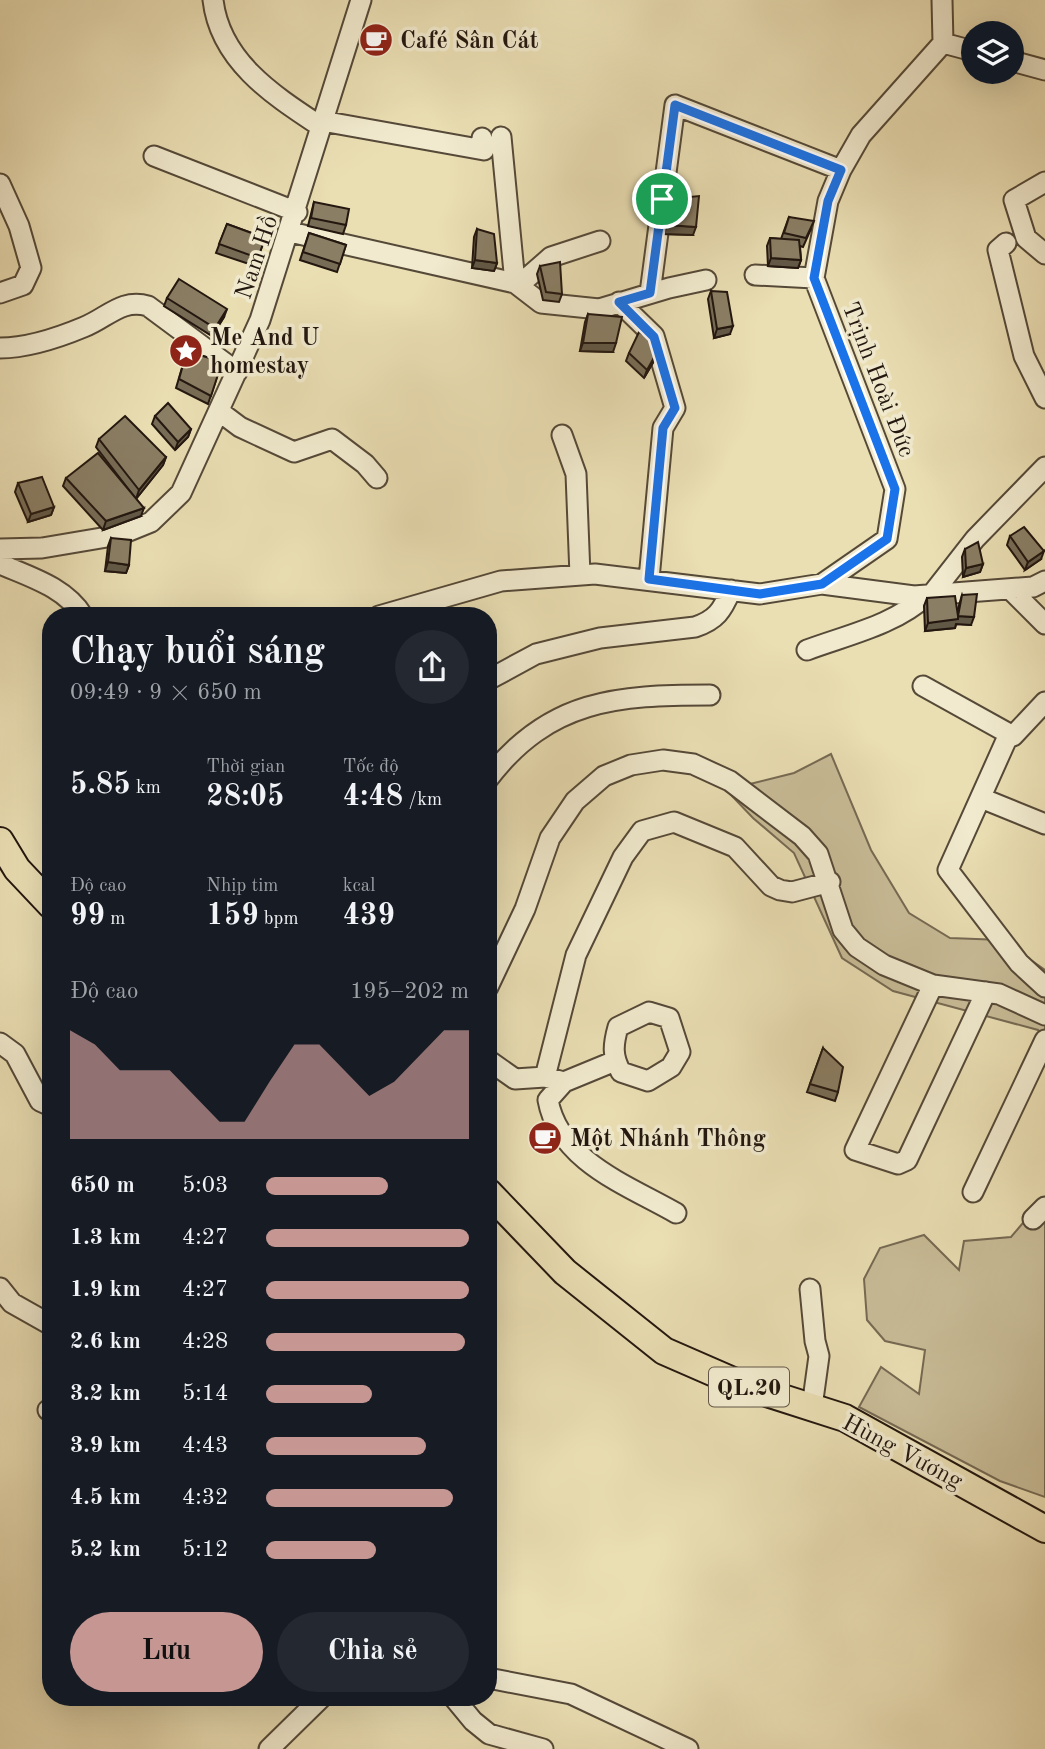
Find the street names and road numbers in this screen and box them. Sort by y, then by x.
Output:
street label: Nam Hồ [231,212,283,303]
street label: Trịnh Hoài Đức [837,299,918,460]
road number: QL.20 [709,1368,789,1406]
street label: Hùng Vương [838,1411,966,1494]

